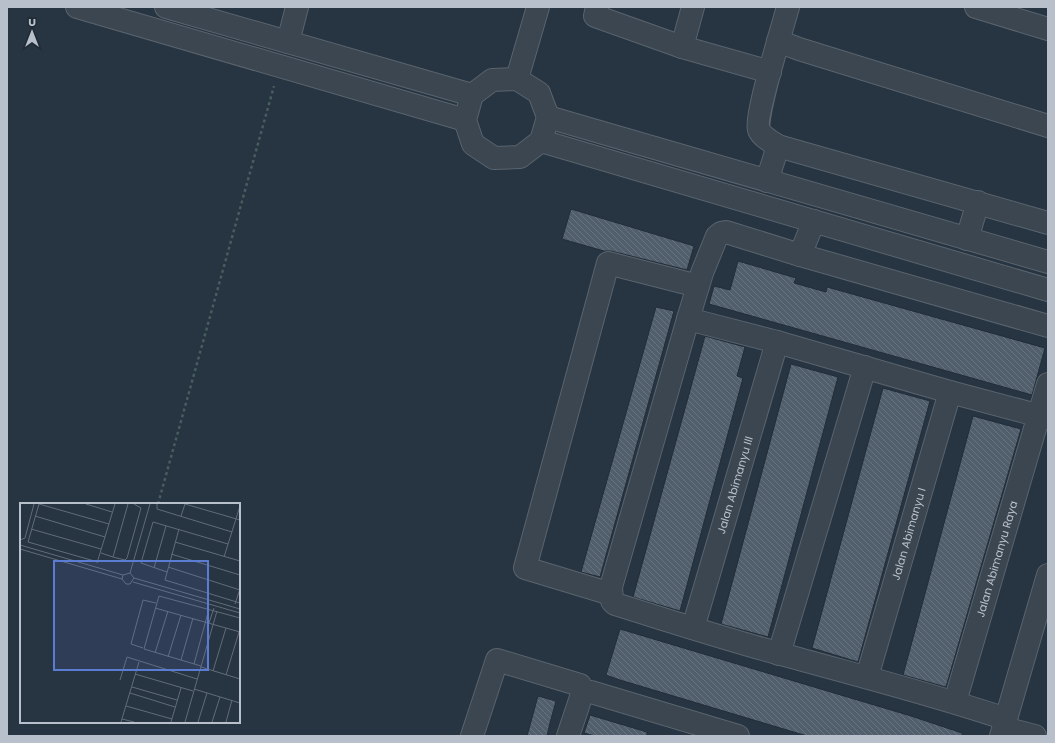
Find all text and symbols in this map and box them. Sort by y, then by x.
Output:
north arrow [12,12,52,52]
text: U [28,14,36,30]
street label: Jalan Abimanyu III [713,434,757,536]
street label: Jalan Abimanyu I [888,486,930,582]
street label: Jalan Abimanyu Raya [972,499,1021,619]
inset map [20,503,240,723]

